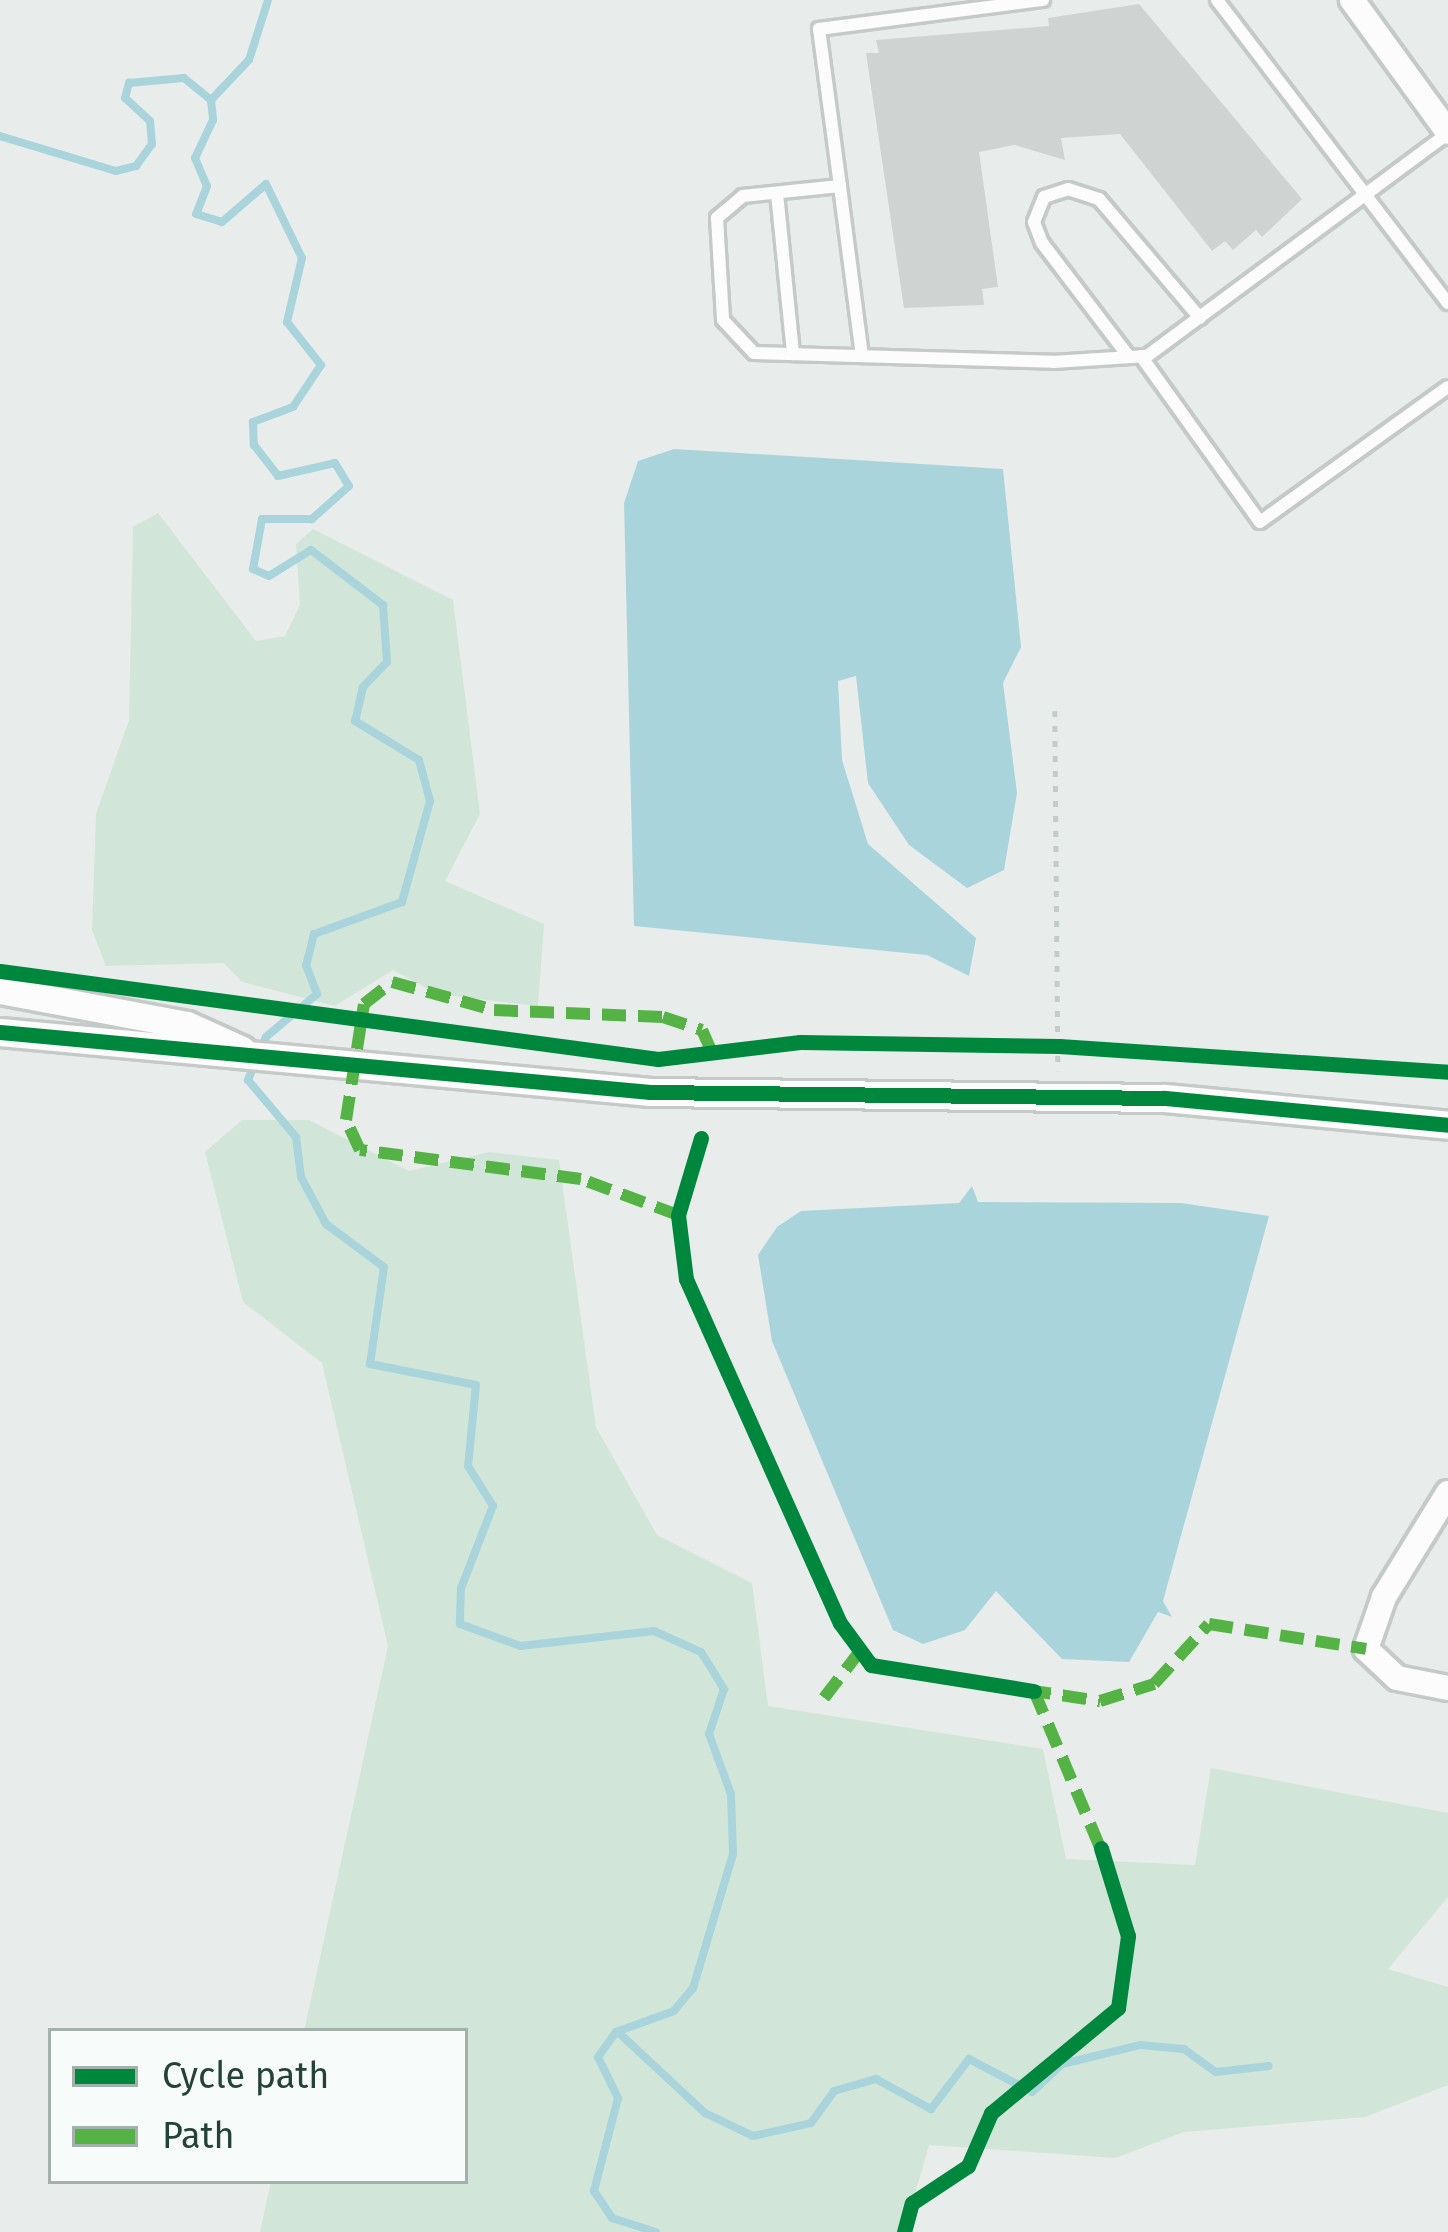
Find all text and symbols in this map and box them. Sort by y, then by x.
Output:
legend [48,2028,468,2184]
text: Cycle path [162,2054,329,2098]
text: Path [162,2114,235,2158]

